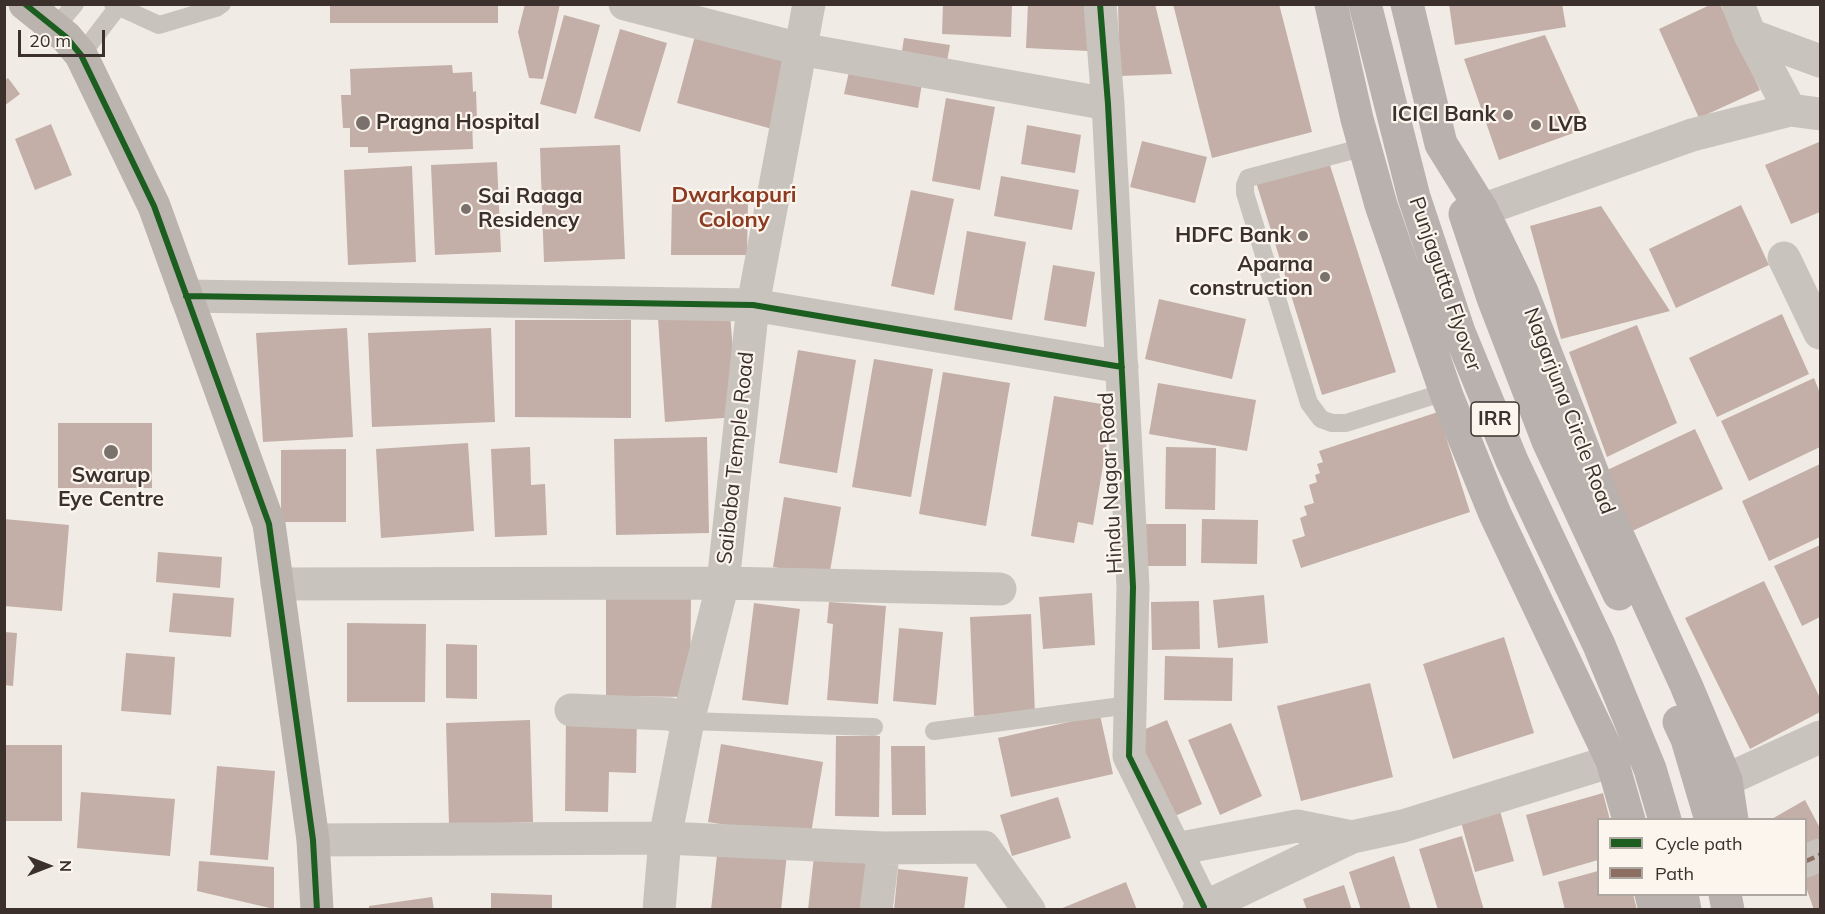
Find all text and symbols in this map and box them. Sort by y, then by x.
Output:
scale bar [21,18,108,56]
text: 20 m [29,29,71,52]
place label: ICICI Bank [1392,102,1496,128]
marker: ICICI Bank [1501,108,1515,122]
place label: Pragna Hospital [376,110,540,136]
place label: LVB [1548,112,1587,138]
marker: Pragna Hospital [354,114,372,132]
marker: LVB [1529,118,1543,132]
district label: Dwarkapuri Colony [671,182,797,234]
place label: Sai Raaga Residency [478,184,583,234]
street label: Punjagutta Flyover [1403,194,1487,374]
marker: Sai Raaga Residency [459,202,473,216]
place label: HDFC Bank [1175,223,1291,249]
marker: HDFC Bank [1296,229,1310,243]
place label: Aparna construction [1189,252,1313,302]
marker: Aparna construction [1318,270,1332,284]
street label: Nagarjuna Circle Road [1518,304,1620,518]
street label: Saibaba Temple Road [712,351,760,565]
street label: Hindu Nagar Road [1094,392,1128,574]
road number: IRR [1471,402,1519,436]
marker: Swarup Eye Centre [102,443,120,461]
place label: Swarup Eye Centre [58,463,164,513]
legend [1597,818,1807,896]
text: Cycle path [1655,832,1742,855]
north arrow [18,836,78,896]
text: N [56,860,76,872]
text: Path [1655,862,1694,885]

